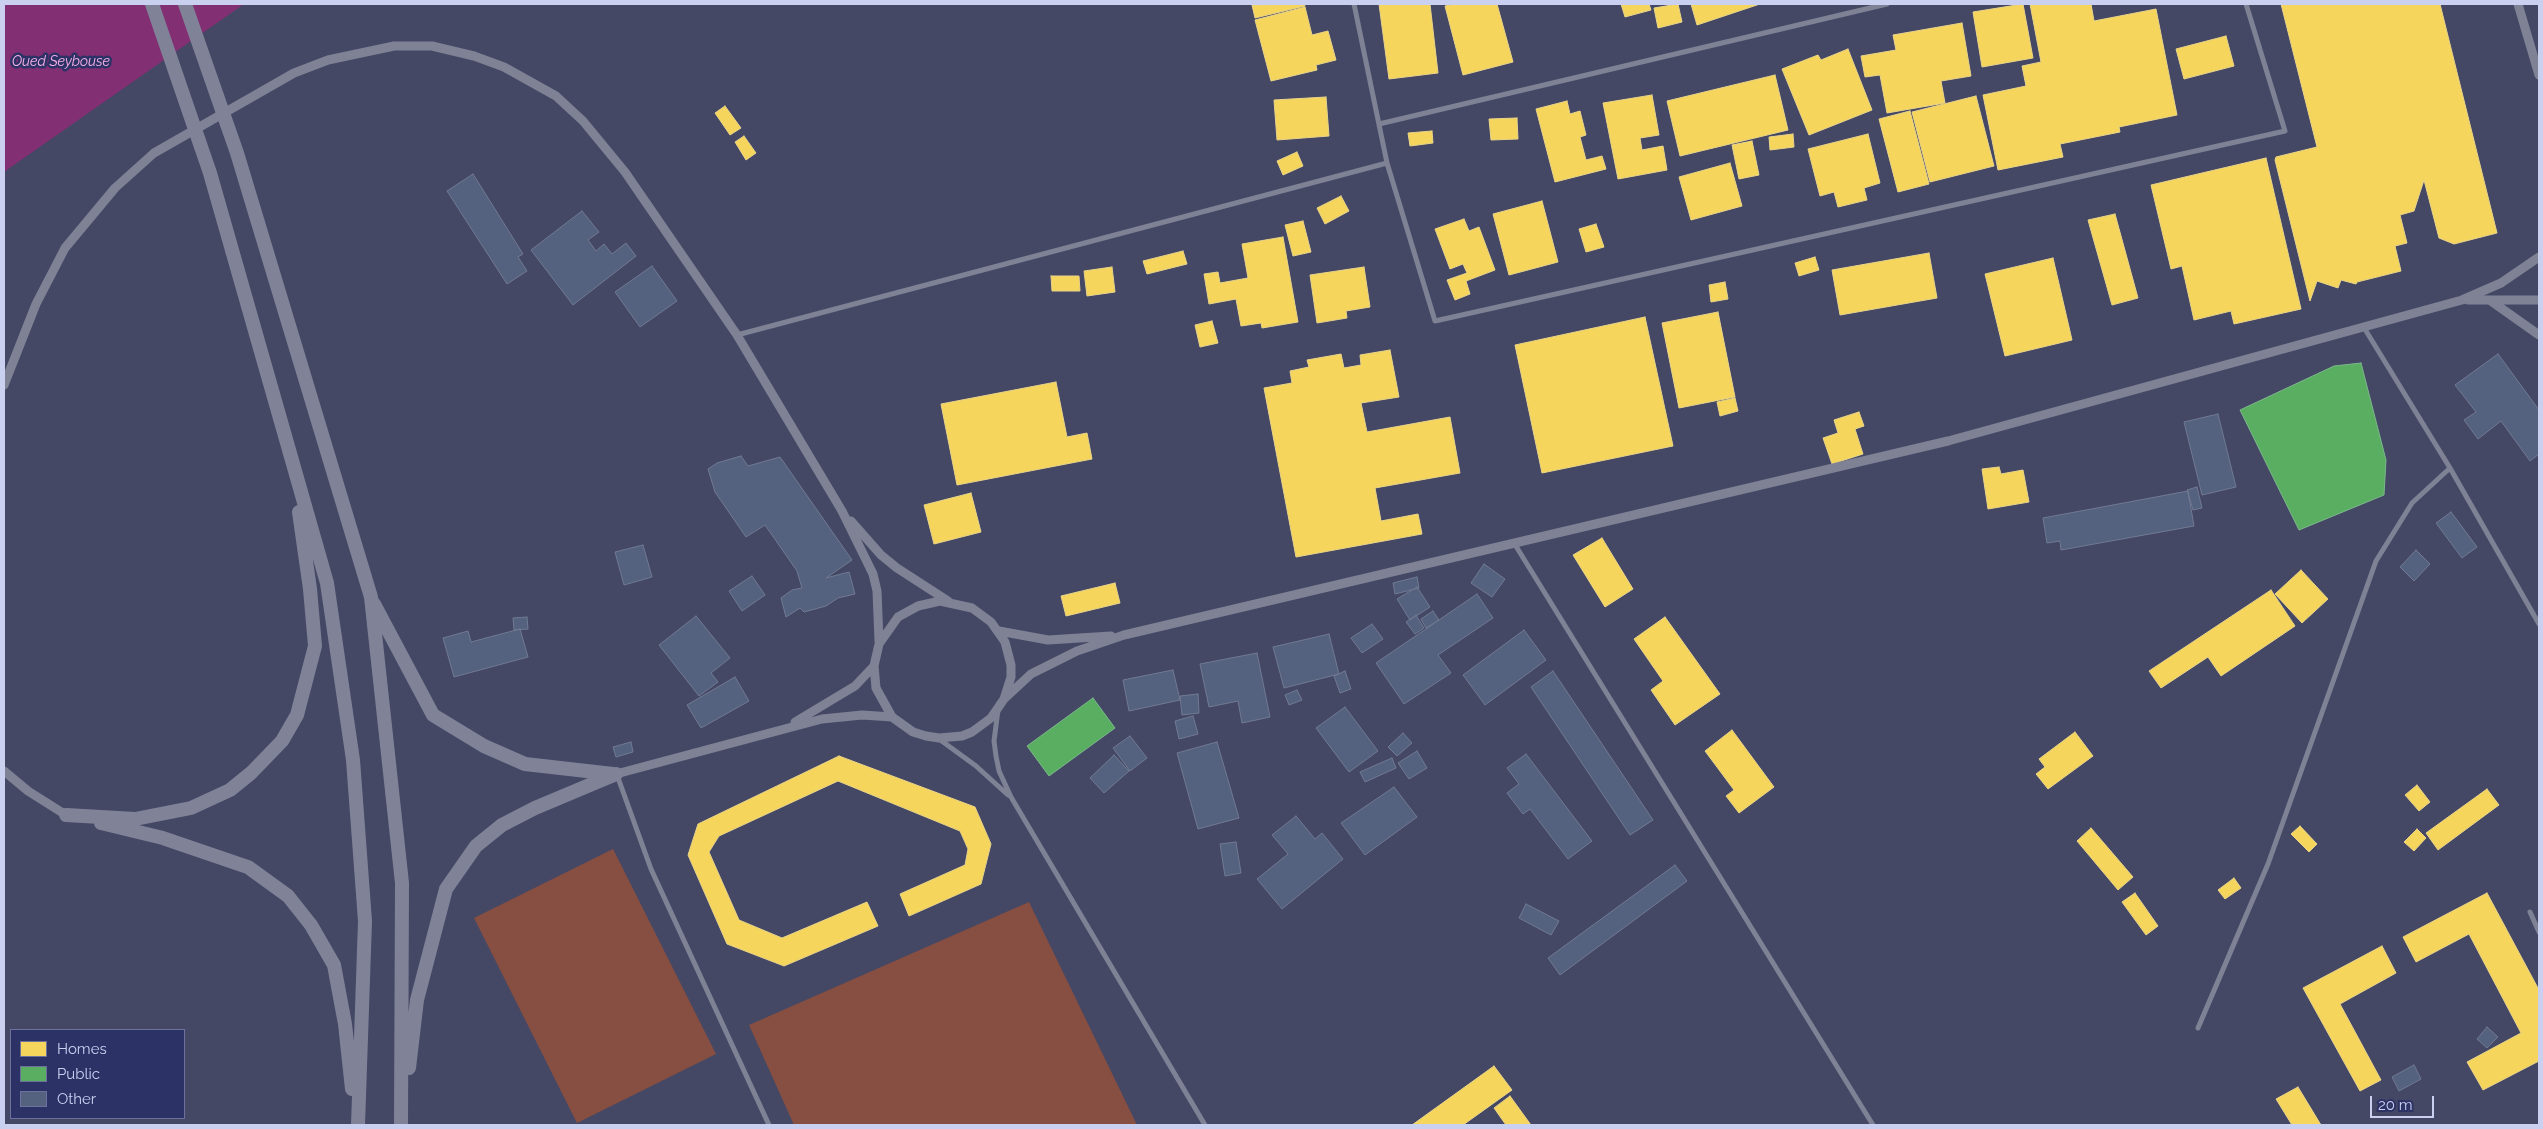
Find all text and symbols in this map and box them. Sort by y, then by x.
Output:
water label: Oued Seybouse [12,54,110,70]
legend [10,1029,185,1119]
text: Homes [57,1040,107,1058]
text: Public [57,1065,100,1083]
scale bar [2373,1086,2437,1118]
text: Other [57,1090,96,1108]
text: 20 m [2378,1096,2413,1114]

